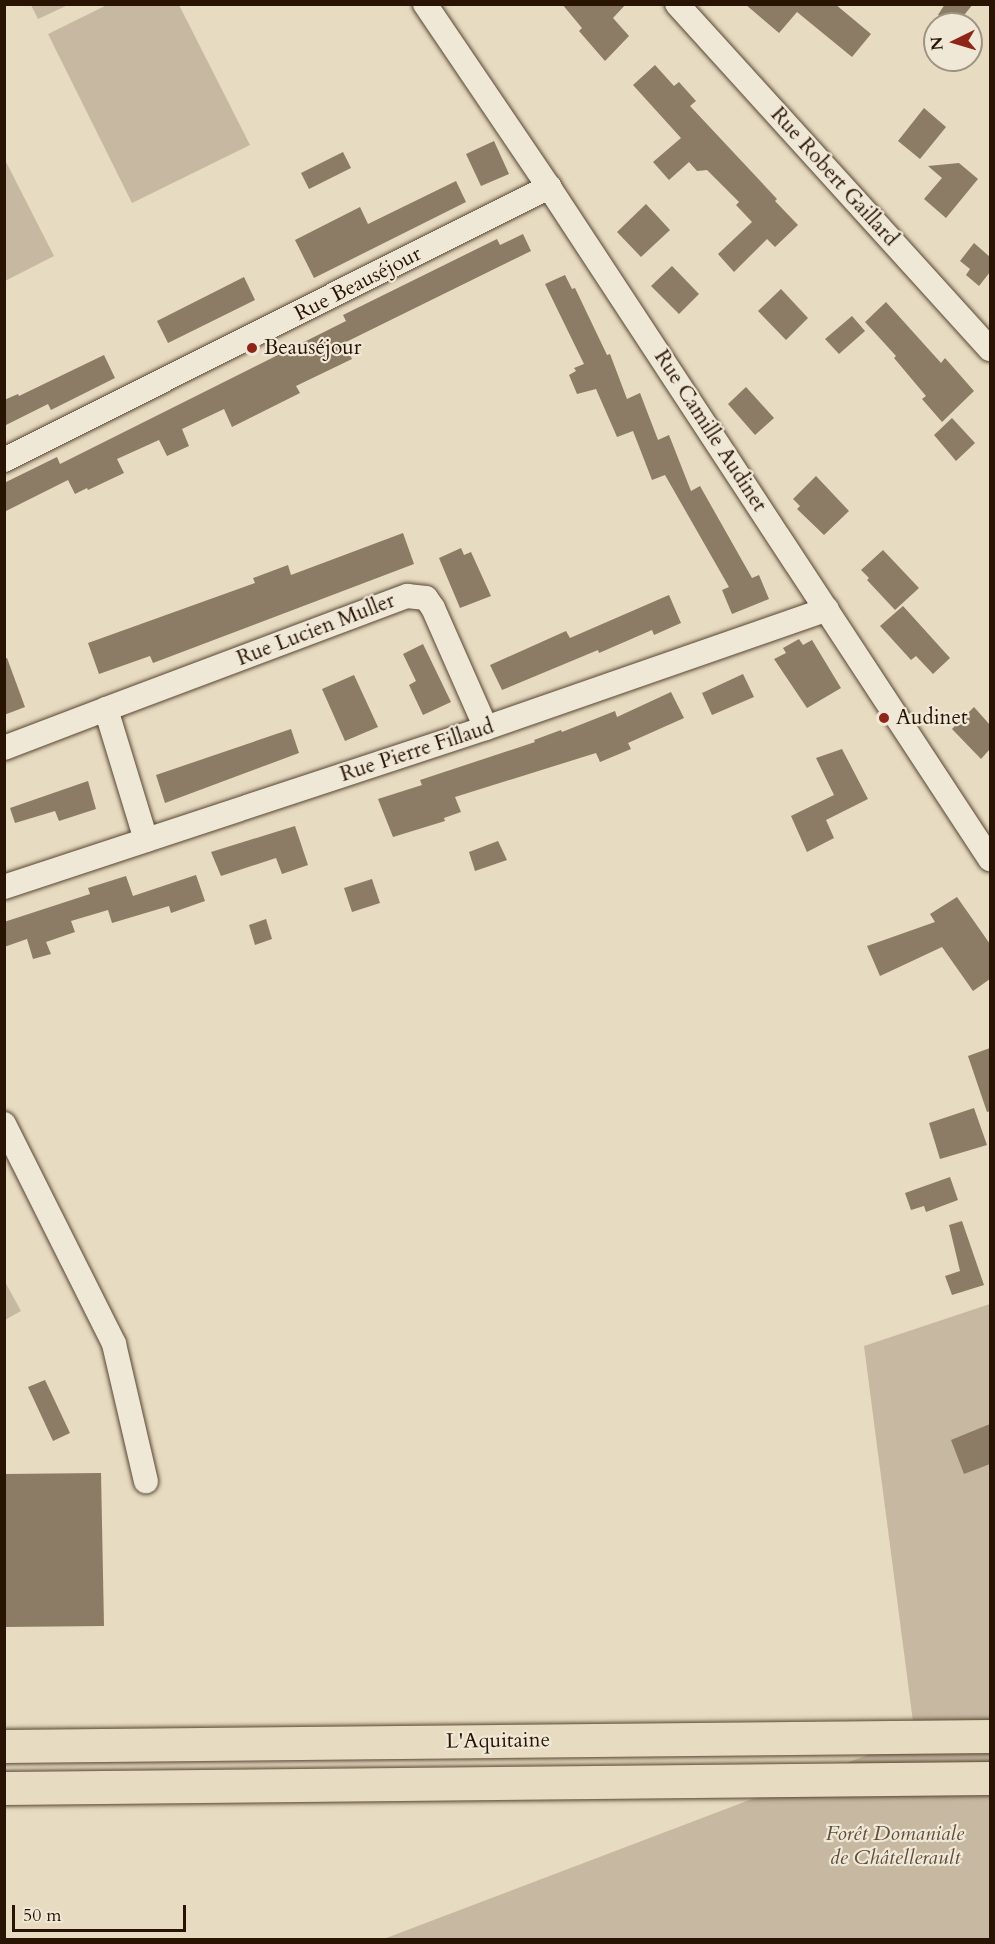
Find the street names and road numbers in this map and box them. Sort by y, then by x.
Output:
street label: Rue Robert Gaillard [765,102,903,252]
street label: Rue Beauséjour [291,241,425,327]
street label: Rue Camille Audinet [648,345,772,517]
street label: Rue Lucien Muller [233,588,399,672]
street label: Rue Pierre Fillaud [337,714,497,788]
street label: L'Aquitaine [446,1727,550,1755]

